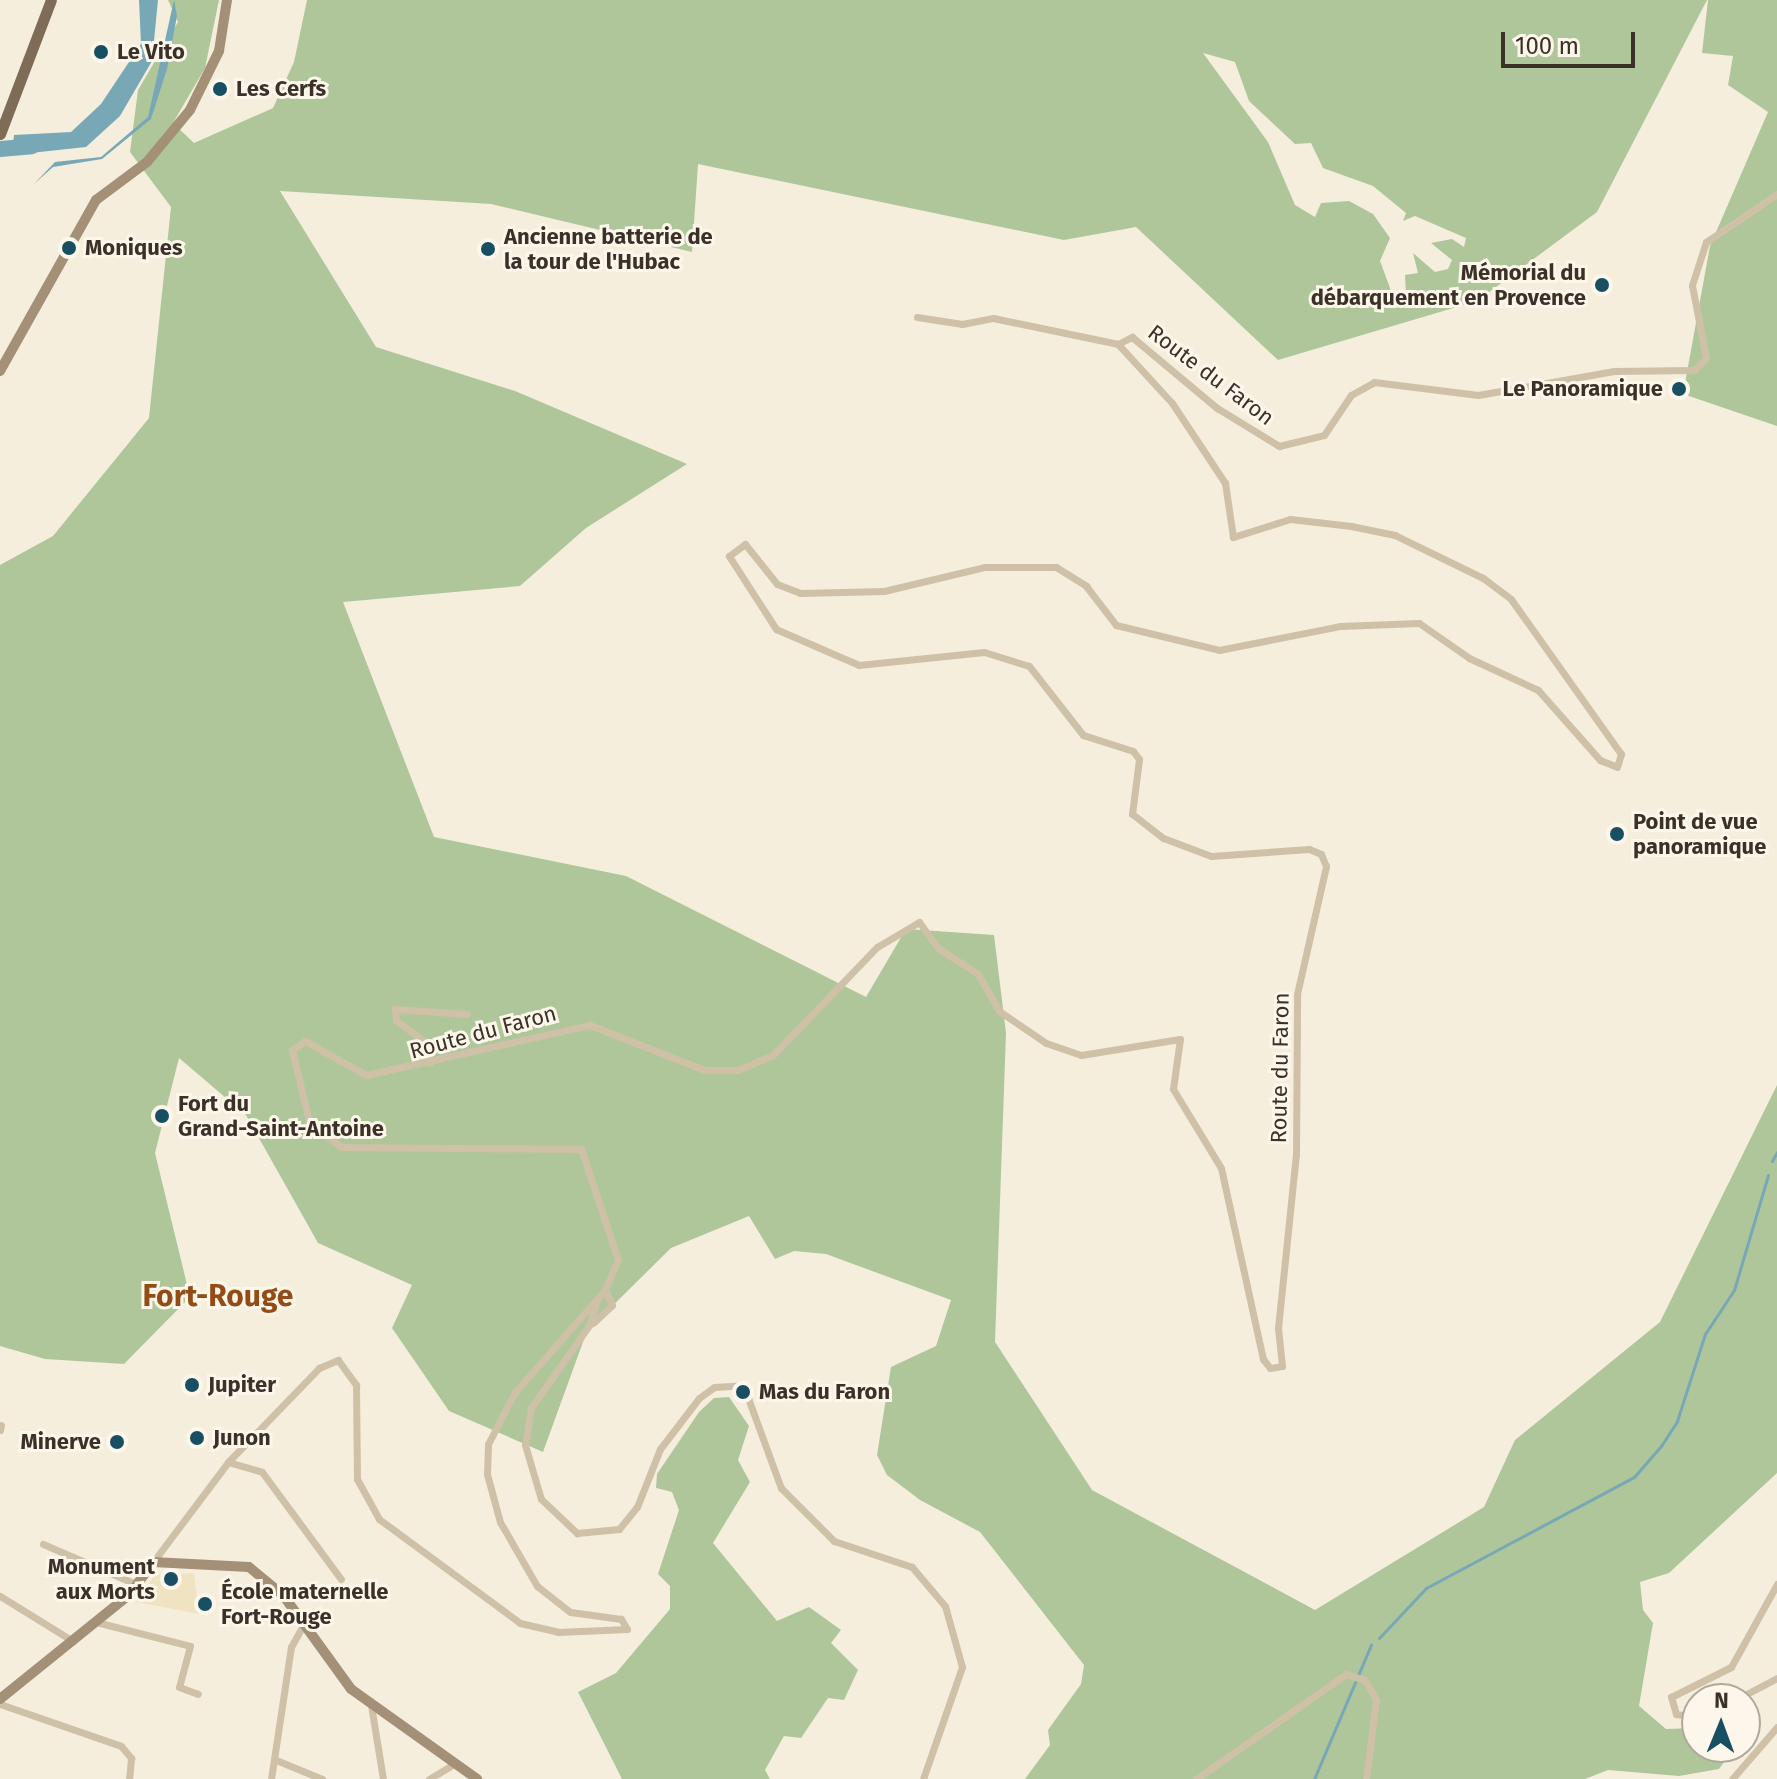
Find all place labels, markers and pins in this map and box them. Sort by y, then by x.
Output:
place label: Le Vito [117,39,185,65]
marker: Le Vito [92,43,110,61]
place label: Les Cerfs [236,76,326,102]
marker: Les Cerfs [211,80,229,98]
place label: Ancienne batterie de la tour de l'Hubac [504,223,713,274]
place label: Moniques [85,235,183,261]
marker: Moniques [60,239,78,257]
marker: Ancienne batterie de la tour de l'Hubac [479,240,497,258]
place label: Mémorial du débarquement en Provence [1311,259,1586,310]
marker: Mémorial du débarquement en Provence [1593,276,1611,294]
place label: Le Panoramique [1502,376,1663,402]
marker: Le Panoramique [1670,380,1688,398]
place label: Point de vue panoramique [1633,808,1766,860]
marker: Point de vue panoramique [1608,825,1626,843]
place label: Fort du Grand-Saint-Antoine [178,1090,384,1142]
marker: Fort du Grand-Saint-Antoine [153,1107,171,1125]
place label: Jupiter [208,1372,276,1398]
marker: Jupiter [183,1376,201,1394]
place label: Mas du Faron [759,1379,890,1405]
marker: Mas du Faron [734,1383,752,1401]
place label: Junon [213,1425,271,1451]
place label: Minerve [21,1429,101,1455]
marker: Junon [188,1429,206,1447]
marker: Minerve [108,1433,126,1451]
place label: Monument aux Morts [48,1553,155,1604]
marker: Monument aux Morts [162,1570,180,1588]
place label: École maternelle Fort-Rouge [221,1578,389,1630]
marker: École maternelle Fort-Rouge [196,1595,214,1613]

